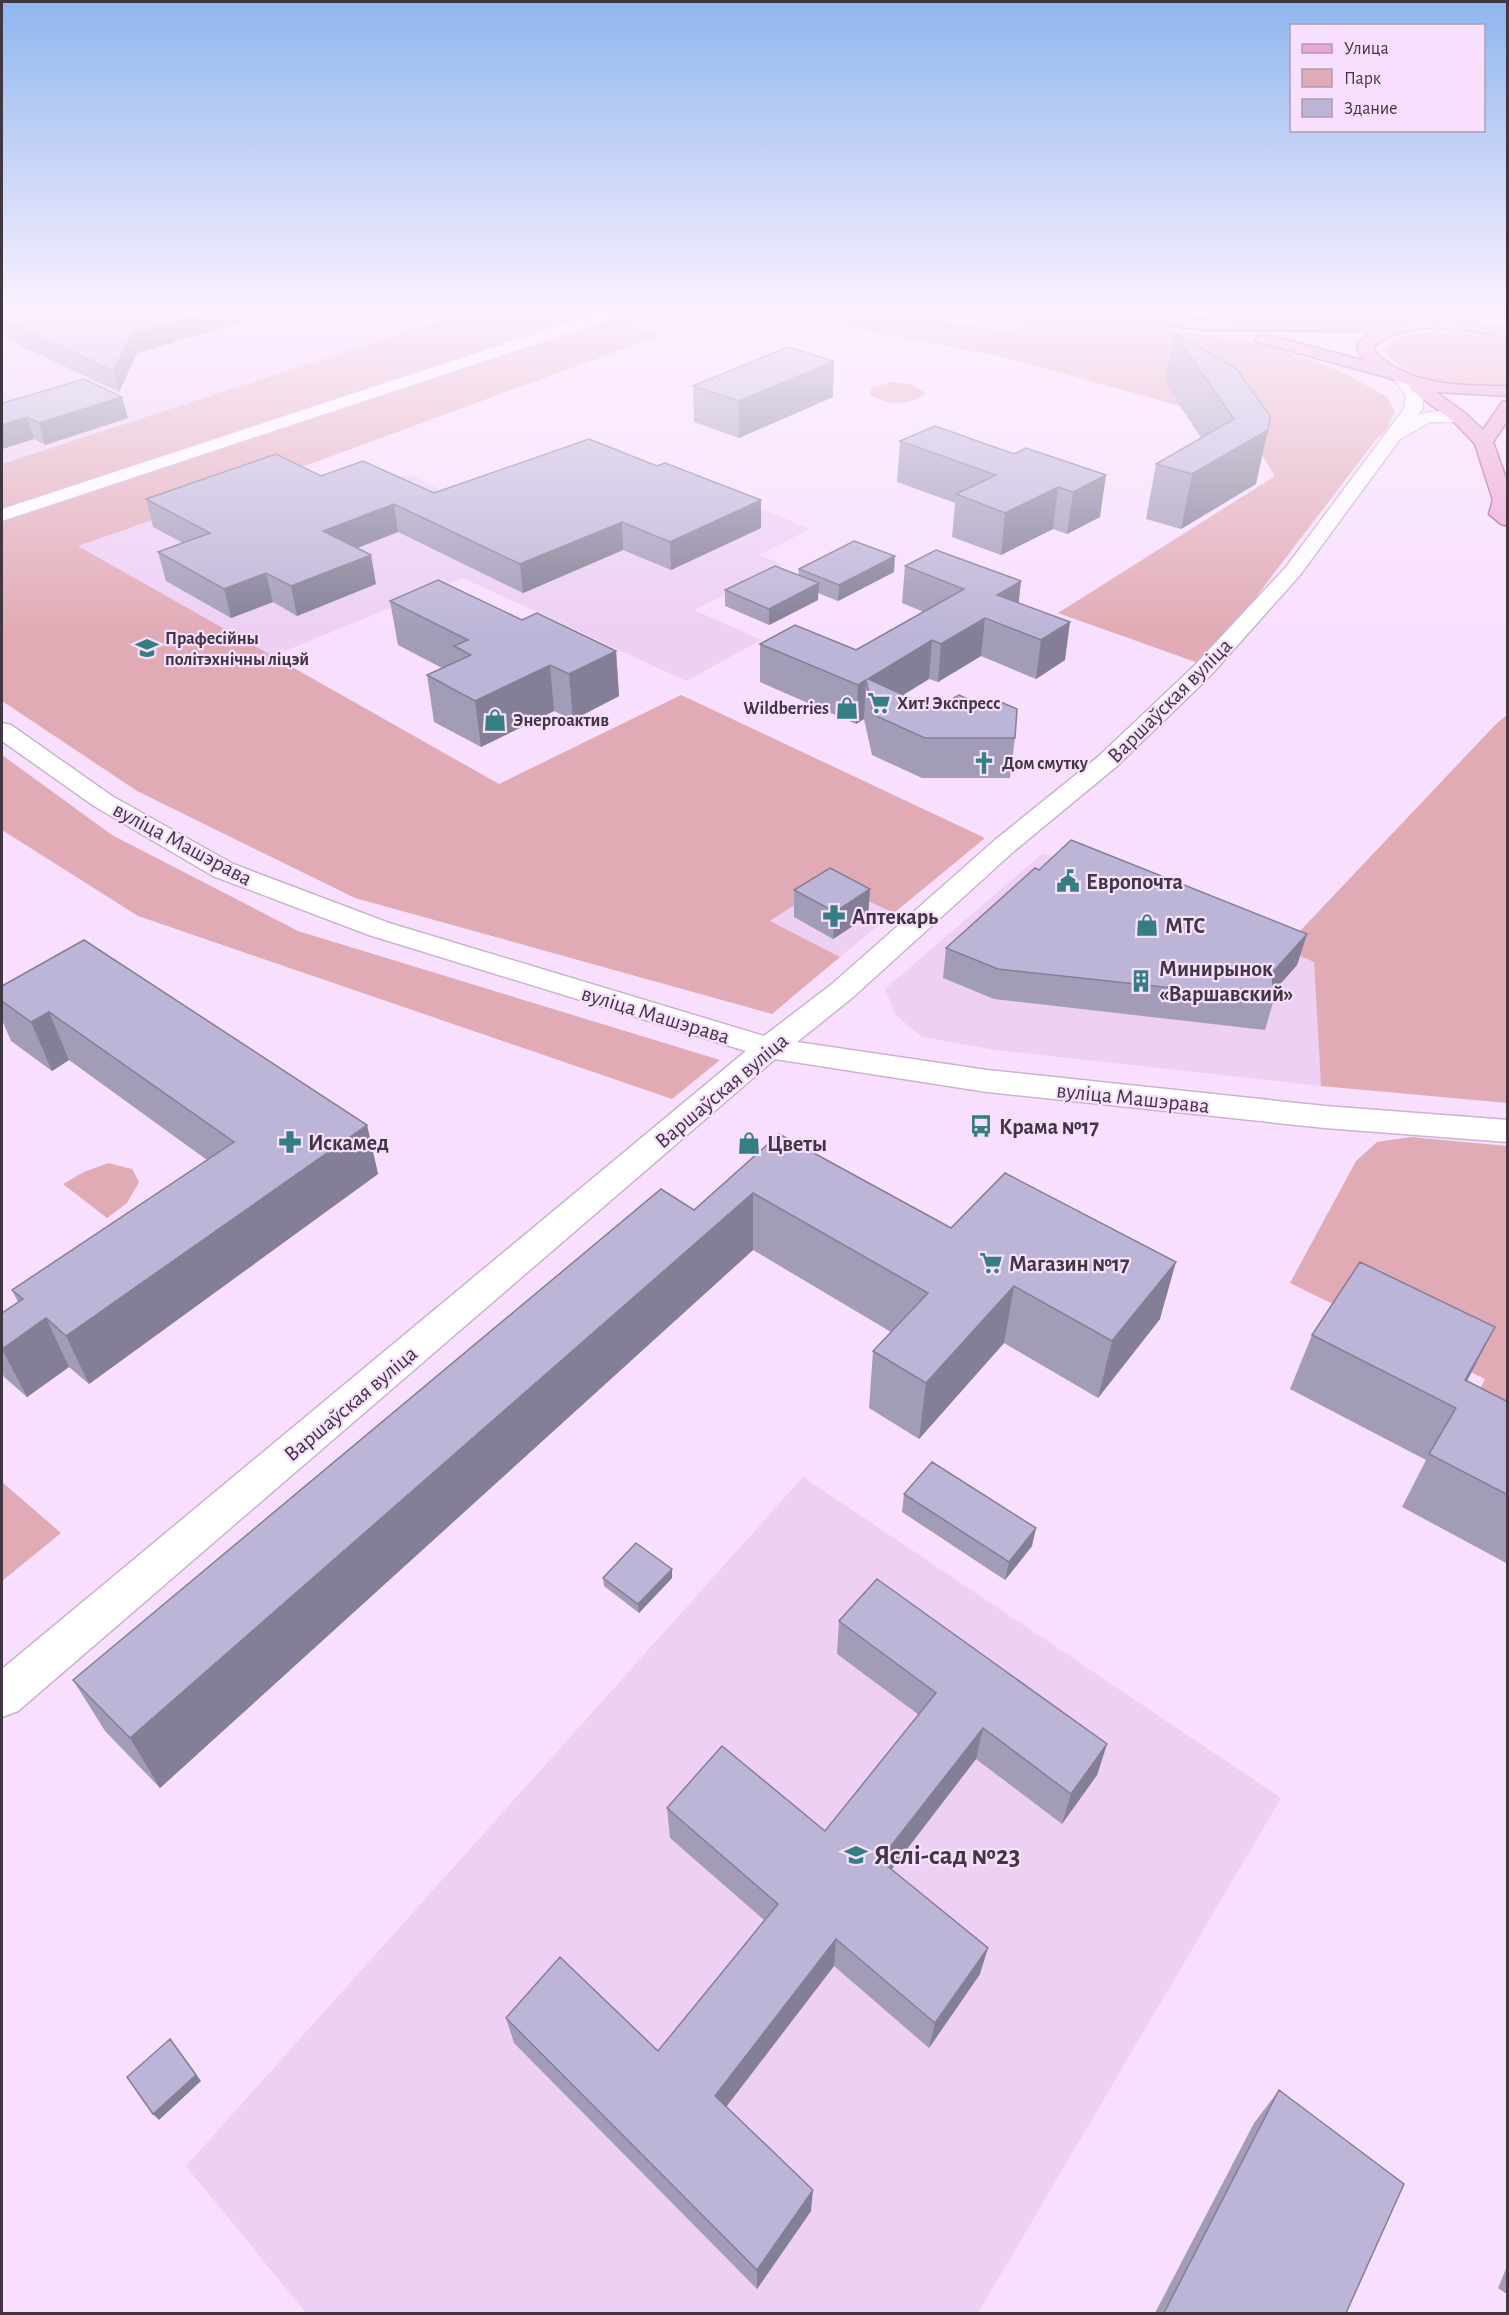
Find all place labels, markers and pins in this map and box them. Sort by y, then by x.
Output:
place label: Прафесійны політэхнічны ліцэй [165,630,309,669]
school or university icon: Прафесійны політэхнічны ліцэй [134,635,160,661]
supermarket icon: Хит! Экспресс [866,690,892,716]
shop icon: Wildberries [834,695,860,721]
place label: Хит! Экспресс [897,695,1001,713]
place label: Wildberries [743,700,829,718]
shop icon: Энергоактив [482,707,508,733]
place label: Энергоактив [513,712,609,730]
church icon: Дом смутку [971,750,997,776]
place label: Дом смутку [1002,755,1089,773]
public building icon: Европочта [1055,868,1081,894]
place label: Европочта [1086,871,1183,893]
pharmacy icon: Аптекарь [821,903,847,929]
place label: Аптекарь [852,906,939,928]
shop icon: МТС [1134,912,1160,938]
place label: МТС [1165,915,1205,937]
place label: Минирынок «Варшавский» [1159,958,1294,1005]
building icon: Минирынок «Варшавский» [1128,968,1154,994]
bus stop icon: Крама №17 [968,1113,994,1139]
place label: Крама №17 [999,1116,1099,1138]
pharmacy icon: Искамед [277,1129,303,1155]
shop icon: Цветы [736,1130,762,1156]
place label: Искамед [308,1132,389,1154]
place label: Цветы [767,1133,827,1155]
supermarket icon: Магазин №17 [978,1250,1004,1276]
place label: Магазин №17 [1009,1253,1129,1275]
school or university icon: Яслі-сад №23 [843,1842,869,1868]
place label: Яслі-сад №23 [874,1842,1020,1869]

